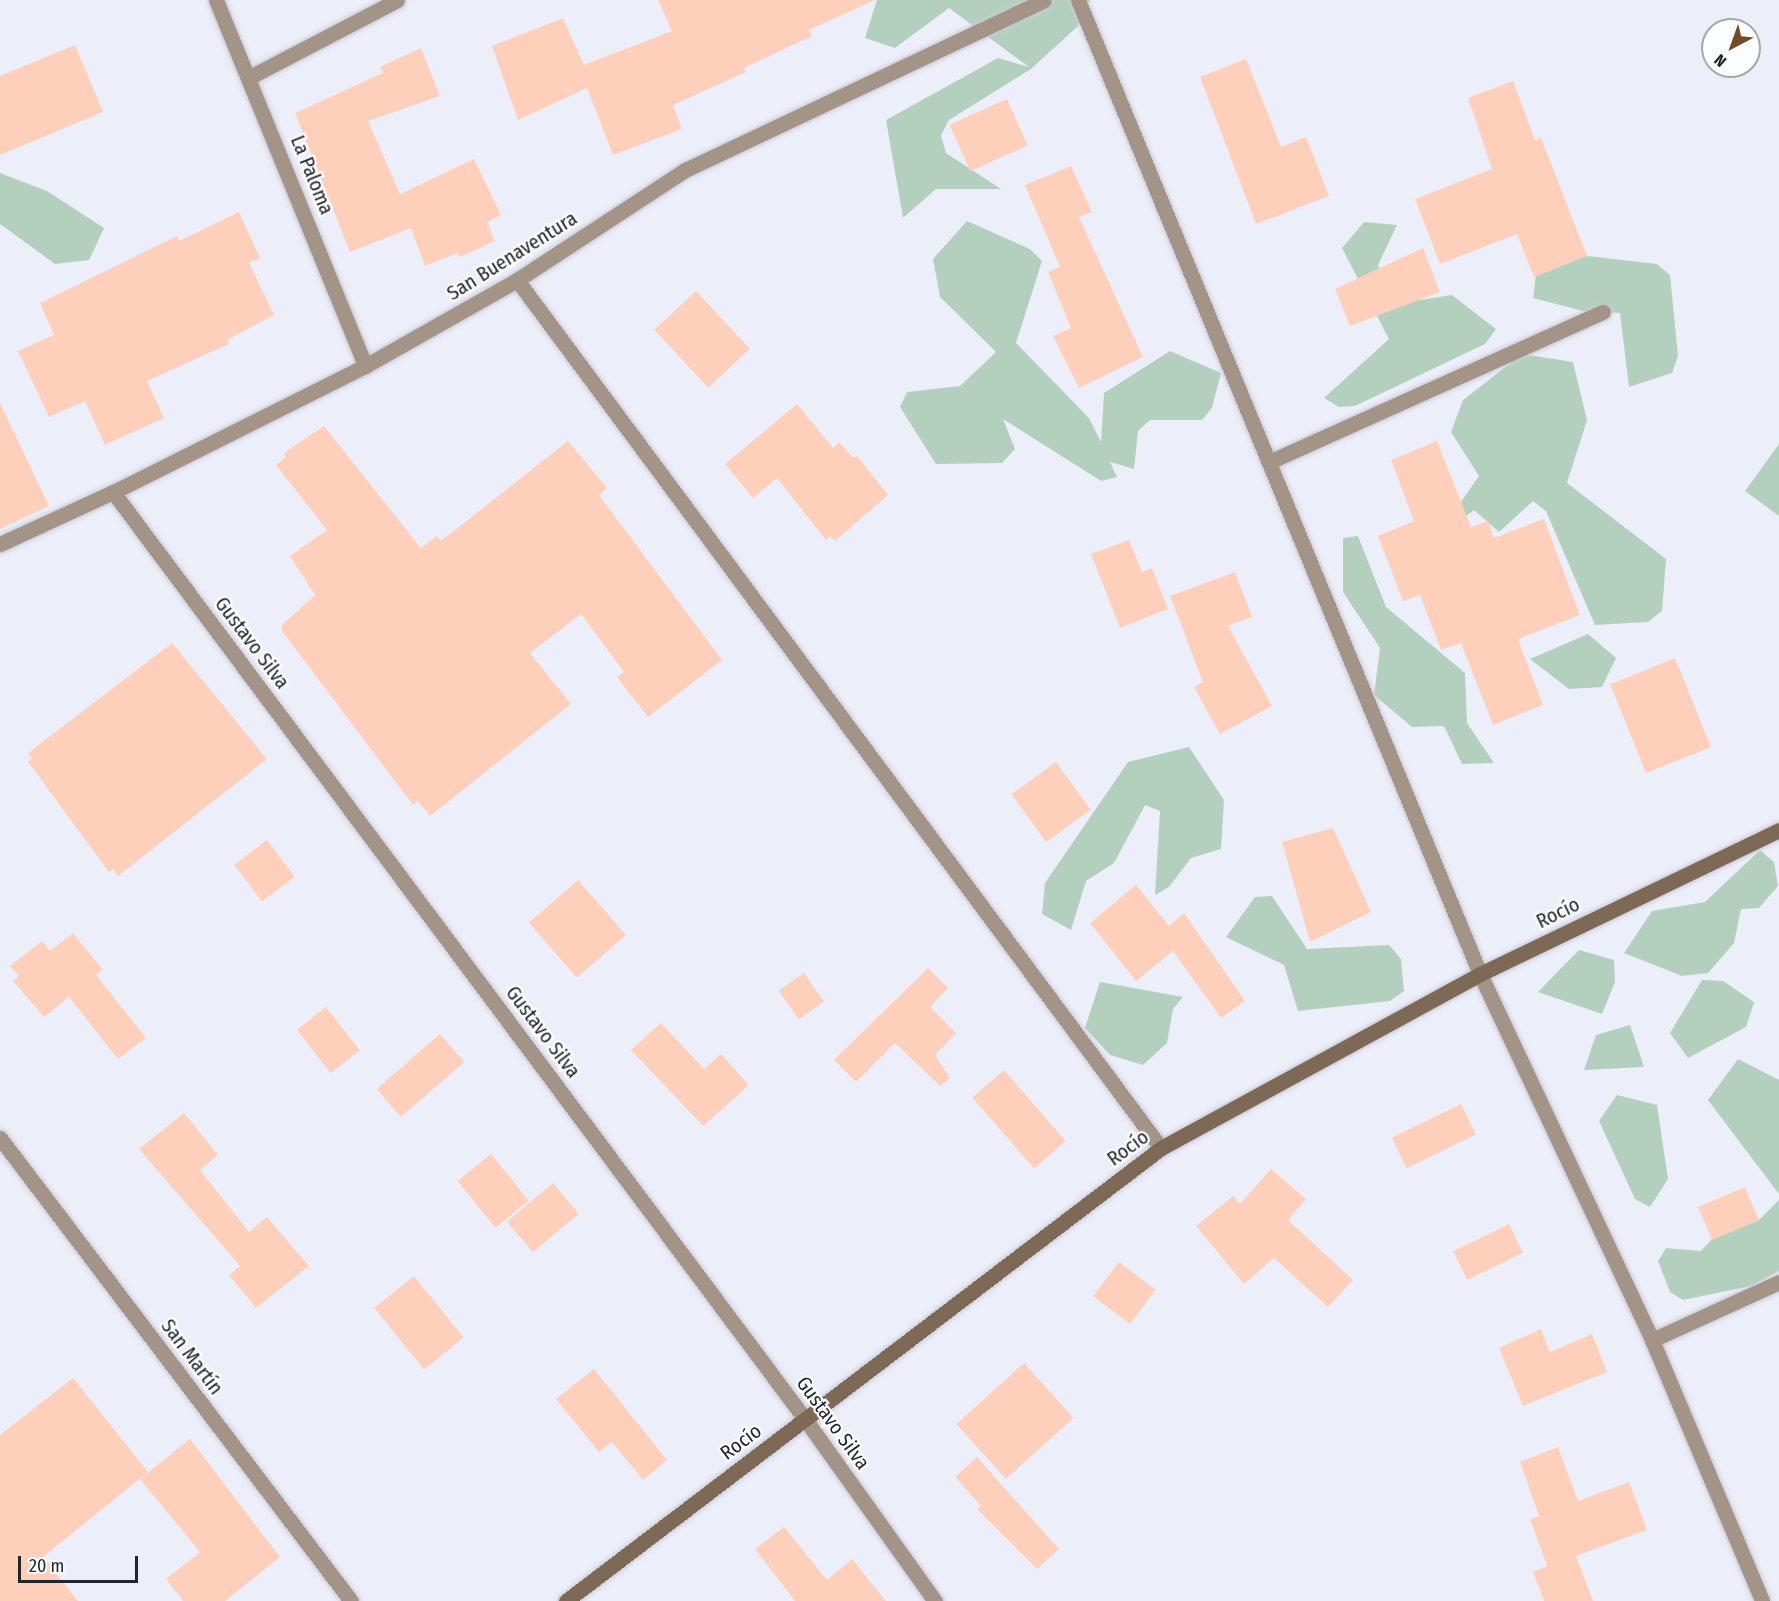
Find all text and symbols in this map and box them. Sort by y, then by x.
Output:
north arrow [1701,18,1761,78]
text: N [1710,50,1730,71]
street label: La Paloma [285,132,339,218]
street label: San Buenaventura [443,206,581,306]
street label: Gustavo Silva [210,592,294,694]
street label: Rocío [1532,892,1584,934]
street label: Gustavo Silva [501,981,585,1083]
street label: Rocío [1103,1125,1153,1171]
street label: San Martín [156,1315,228,1399]
street label: Gustavo Silva [791,1372,875,1474]
street label: Rocío [716,1419,766,1465]
scale bar [21,1544,141,1582]
text: 20 m [29,1555,64,1577]

